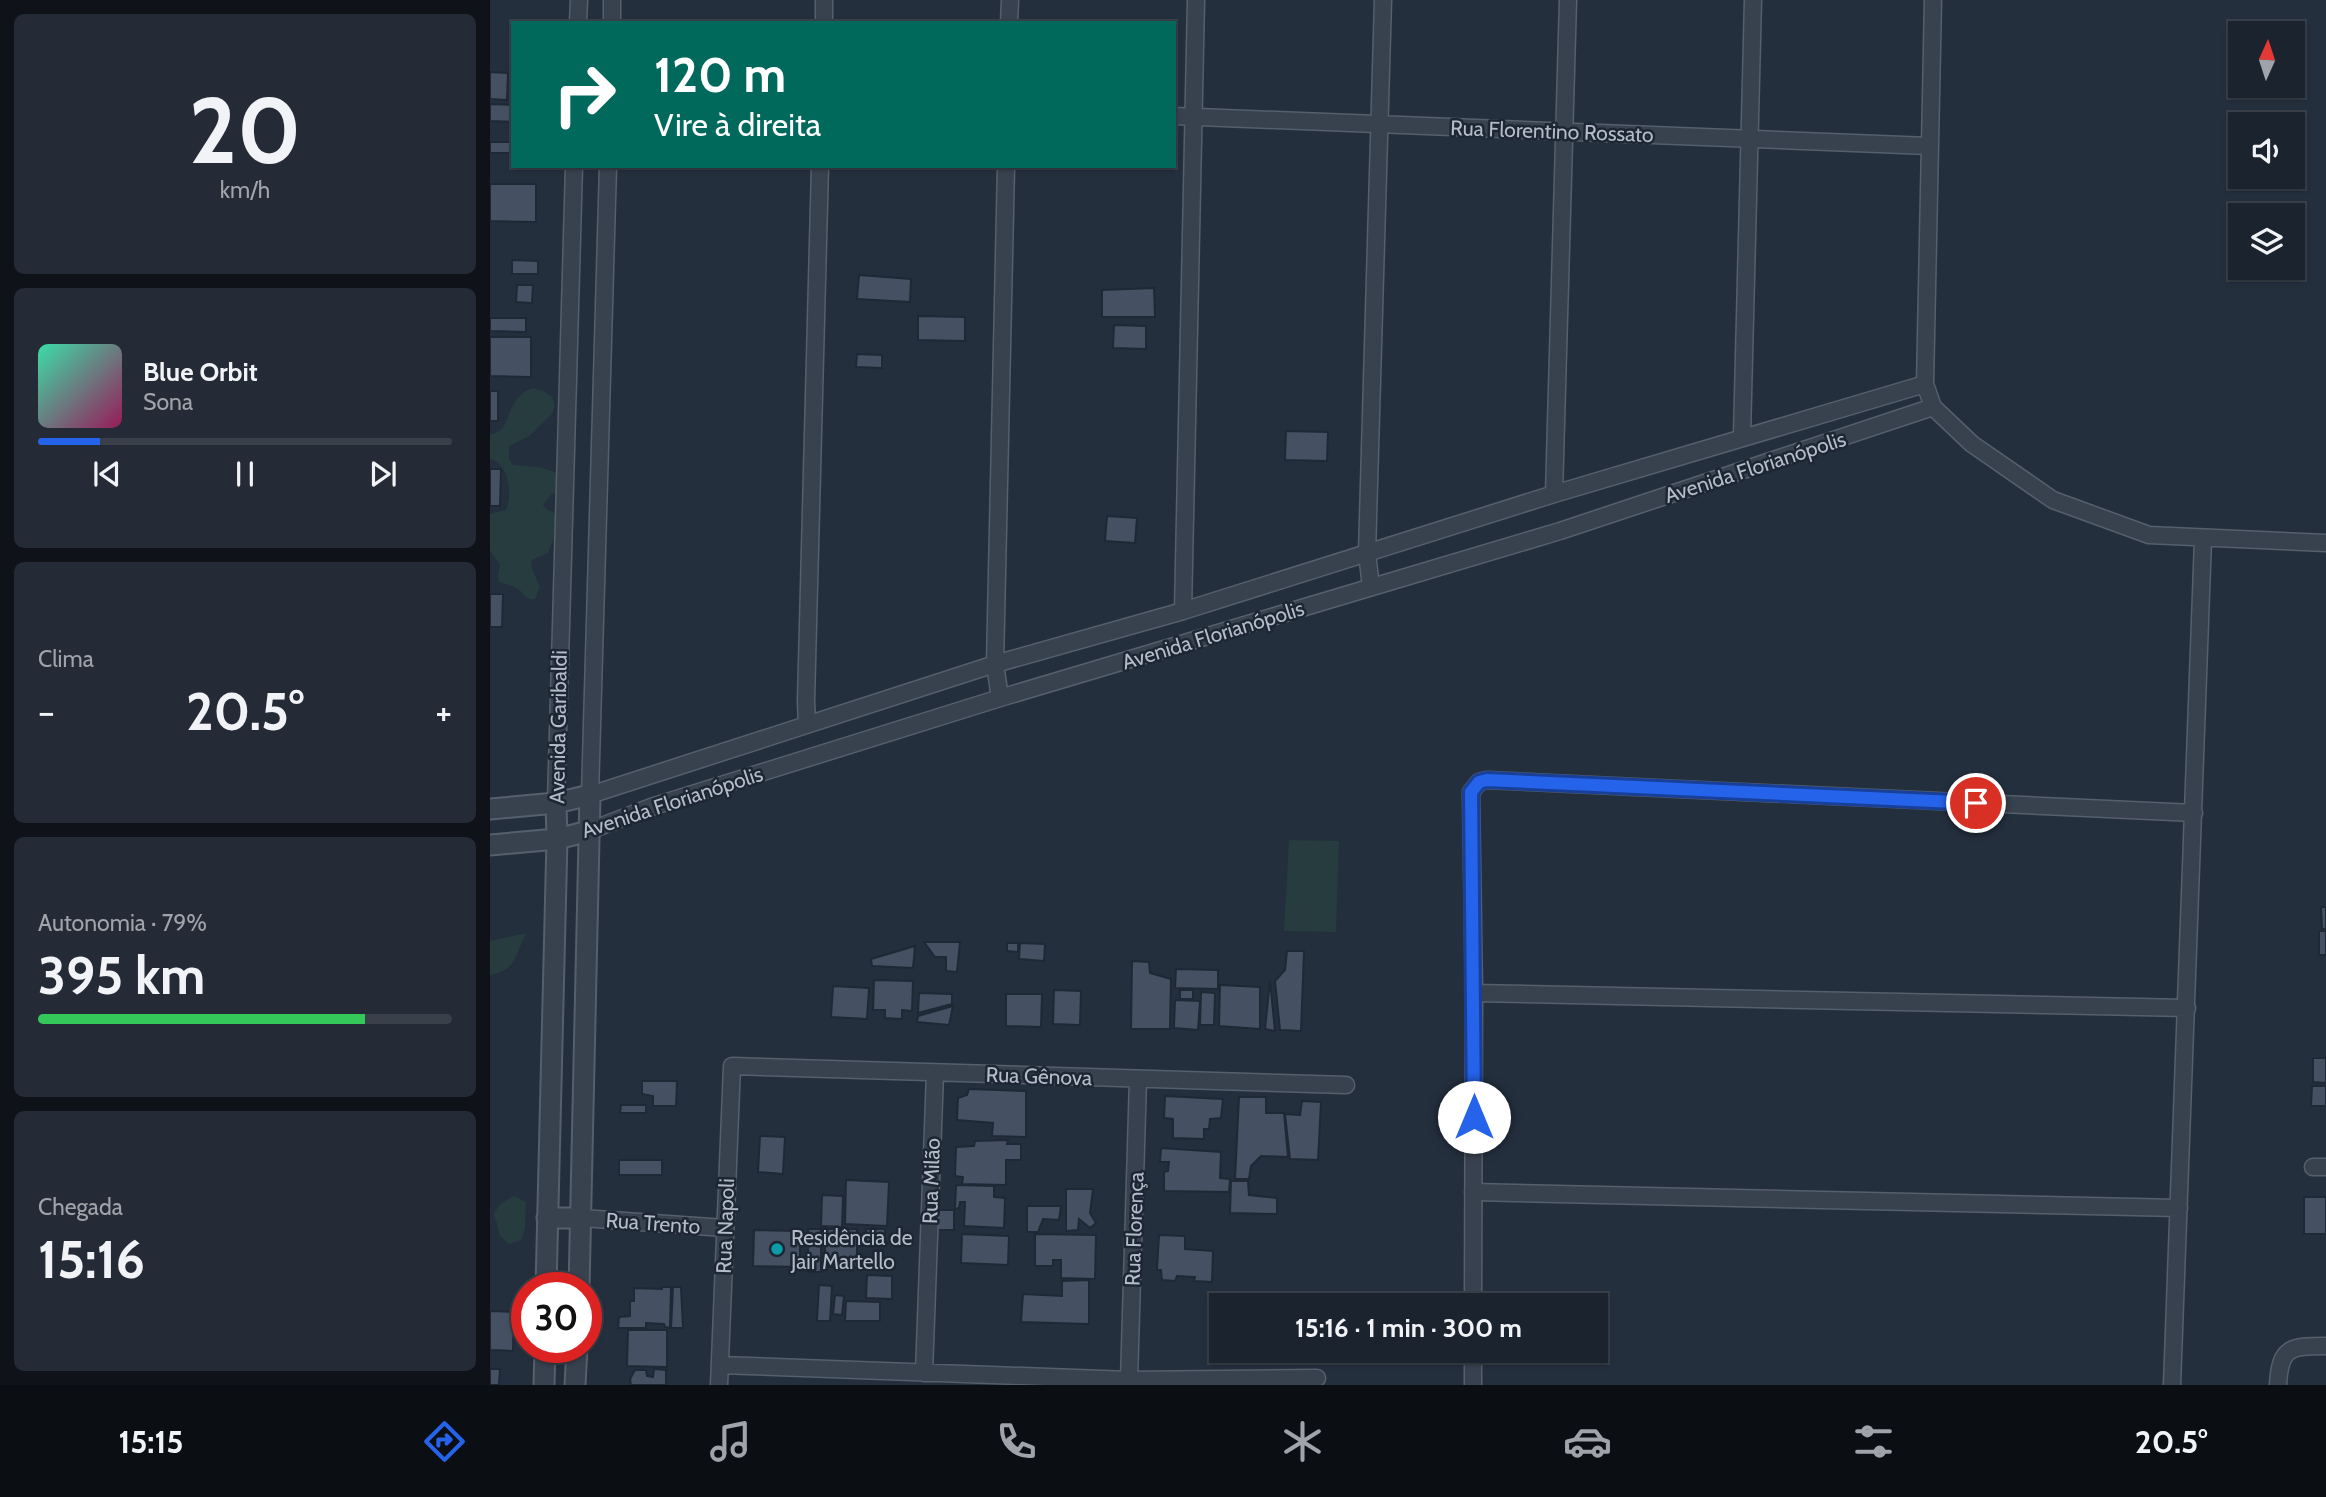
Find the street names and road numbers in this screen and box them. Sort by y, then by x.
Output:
street label: Rua Florentino Rossato [1450,115,1654,147]
street label: Avenida Florianópolis [1661,426,1849,508]
street label: Avenida Florianópolis [1119,595,1307,675]
street label: Avenida Garibaldi [544,650,572,804]
street label: Avenida Florianópolis [578,761,766,843]
street label: Rua Gênova [985,1062,1093,1090]
street label: Rua Milão [917,1138,945,1224]
street label: Rua Florença [1120,1172,1148,1286]
street label: Rua Napoli [711,1178,739,1274]
street label: Rua Trento [605,1207,701,1239]

